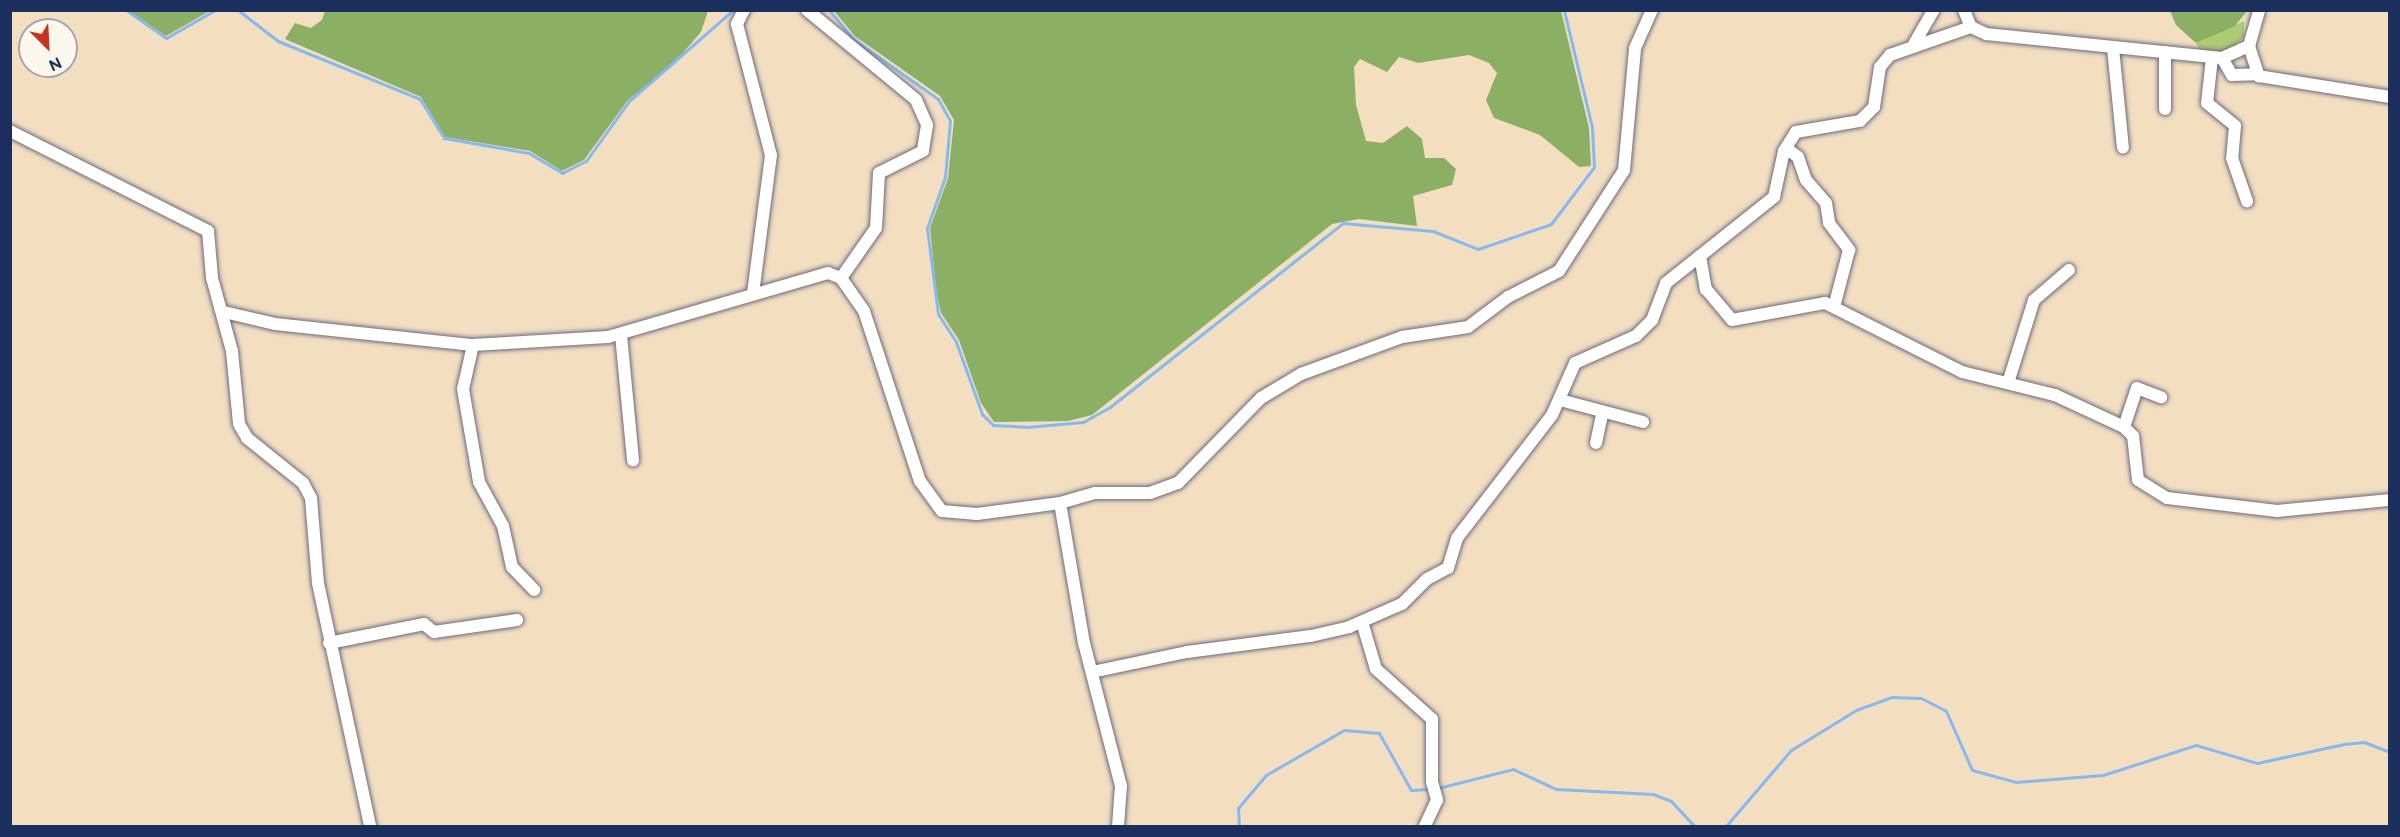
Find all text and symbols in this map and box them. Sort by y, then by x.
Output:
north arrow [18,18,78,78]
text: N [45,52,64,74]

